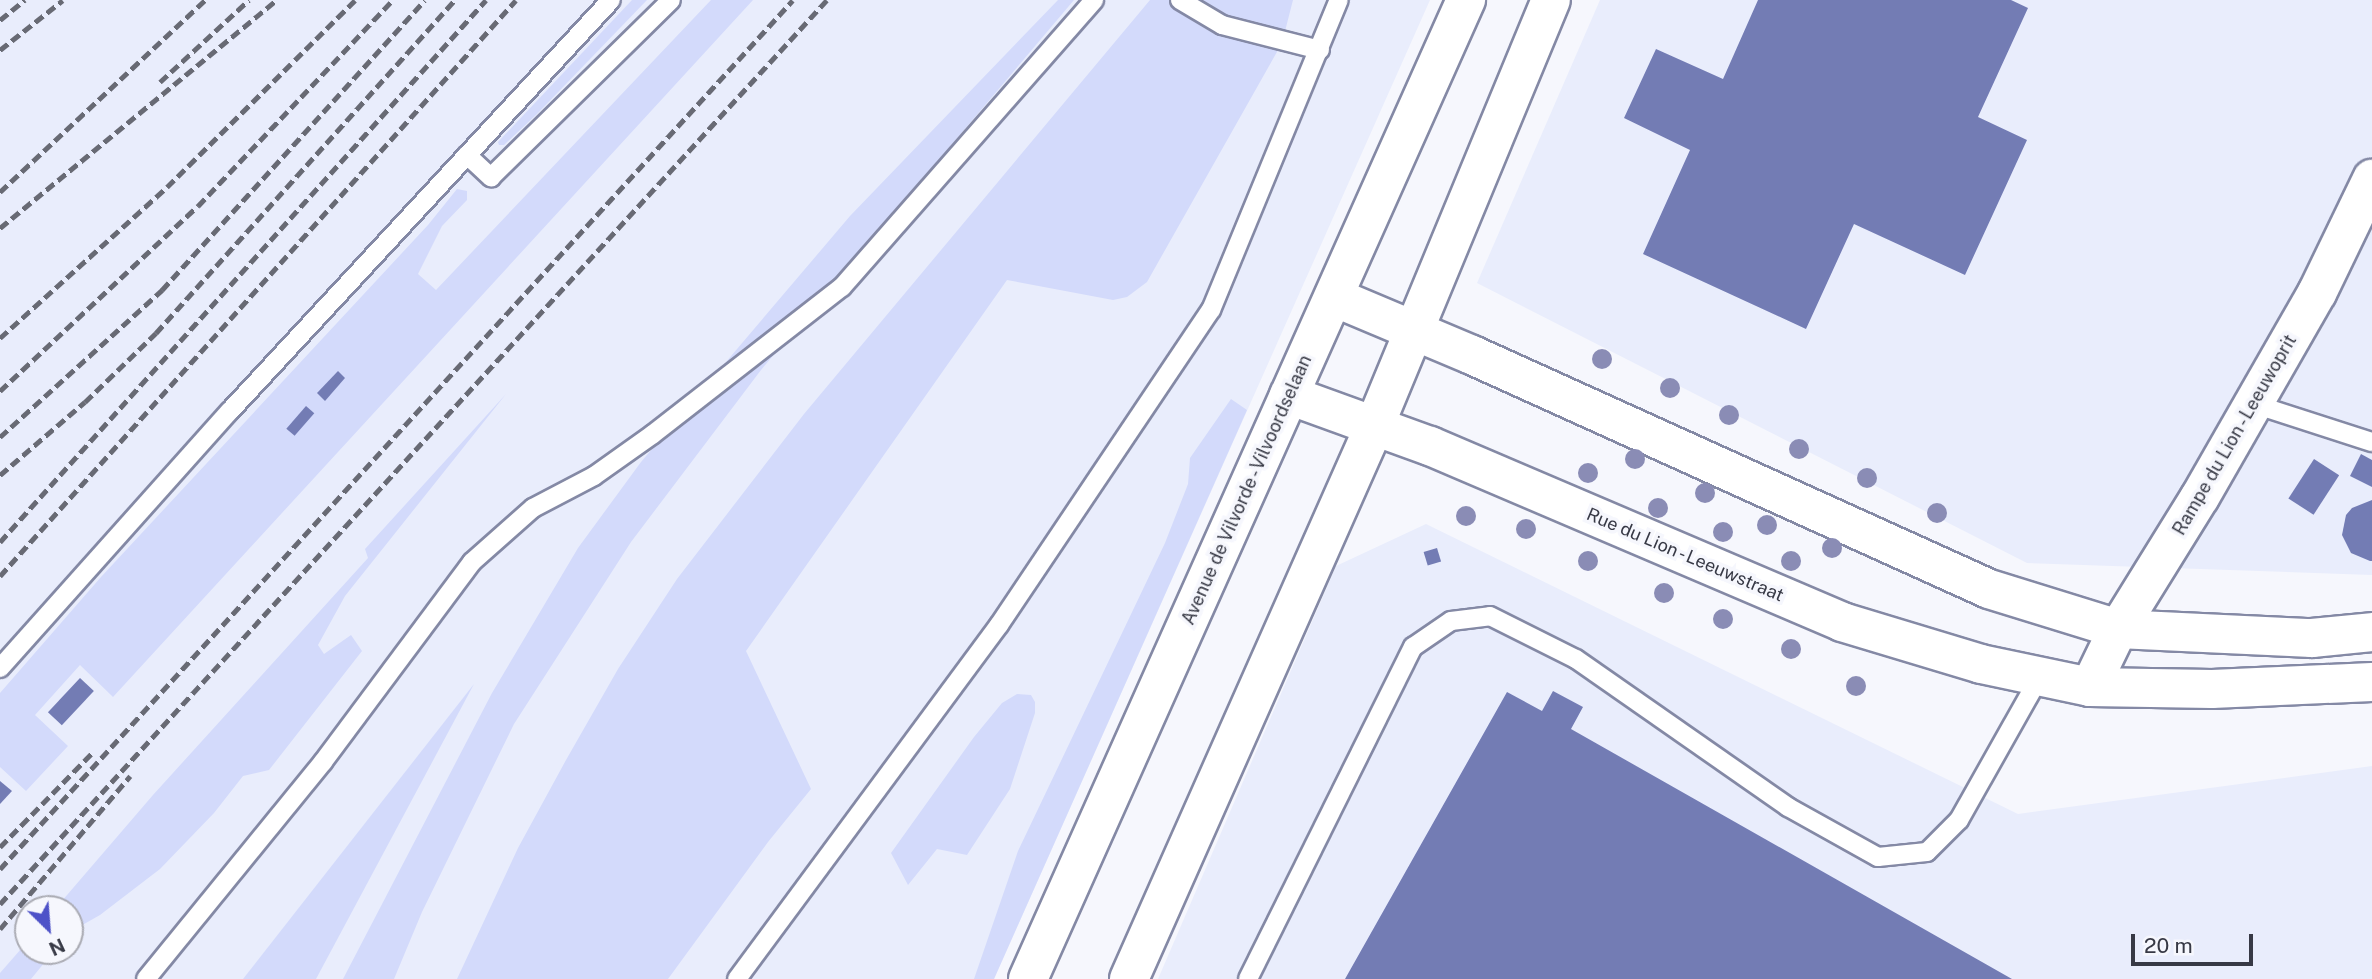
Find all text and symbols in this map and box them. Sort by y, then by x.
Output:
street label: Rampe du Lion - Leeuwoprit [2167,329,2303,541]
street label: Avenue de Vilvorde - Vilvoordselaan [1176,349,1318,631]
street label: Rue du Lion - Leeuwstraat [1581,503,1789,607]
north arrow [14,895,84,965]
scale bar [2134,920,2256,964]
text: 20 m [2144,933,2193,958]
text: N [46,934,68,960]

